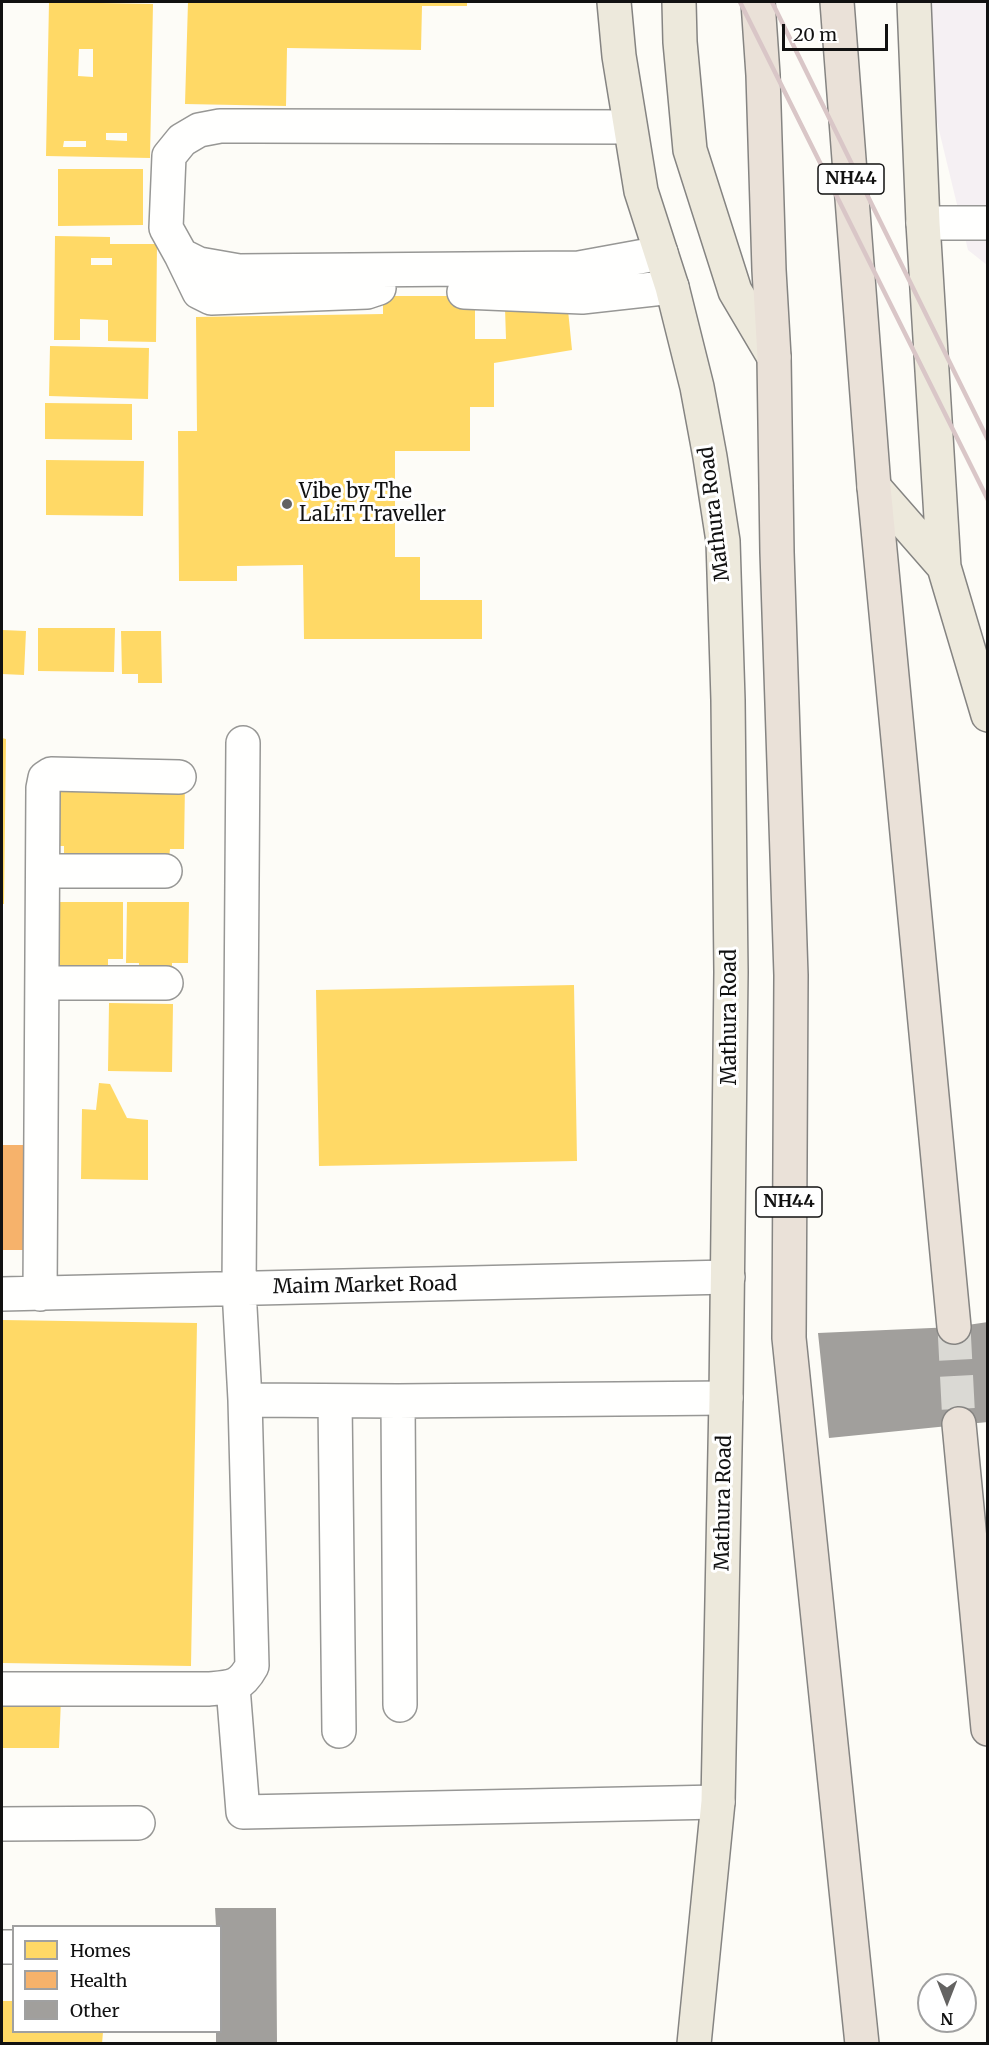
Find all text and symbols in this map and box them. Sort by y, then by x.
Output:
scale bar [785,12,892,50]
text: 20 m [793,23,837,46]
road number: NH44 [818,164,884,194]
street label: Mathura Road [695,445,735,583]
place label: Vibe by The LaLiT Traveller [299,480,446,527]
marker: Vibe by The LaLiT Traveller [280,497,294,511]
street label: Mathura Road [718,949,742,1085]
road number: NH44 [756,1187,822,1217]
street label: Maim Market Road [273,1272,457,1300]
street label: Mathura Road [711,1435,737,1571]
legend [12,1925,222,2033]
text: Homes [70,1939,131,1962]
text: Health [70,1969,127,1992]
north arrow [917,1973,977,2033]
text: Other [70,1999,120,2022]
text: N [941,2009,953,2029]

